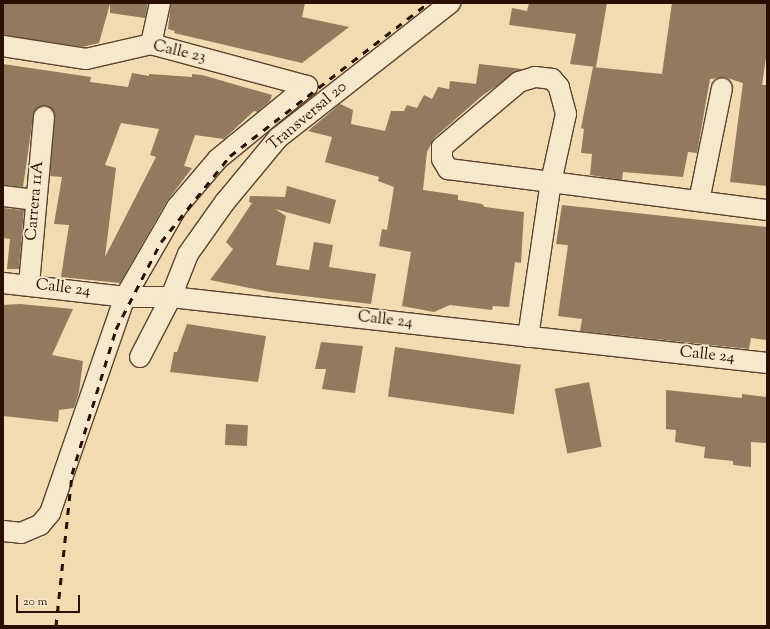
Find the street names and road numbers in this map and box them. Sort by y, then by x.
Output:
street label: Calle 23 [151,38,207,68]
street label: Transversal 20 [264,78,352,156]
street label: Carrera 11A [23,160,49,242]
street label: Calle 24 [34,276,92,302]
street label: Calle 24 [357,309,413,333]
street label: Calle 24 [679,344,735,368]

